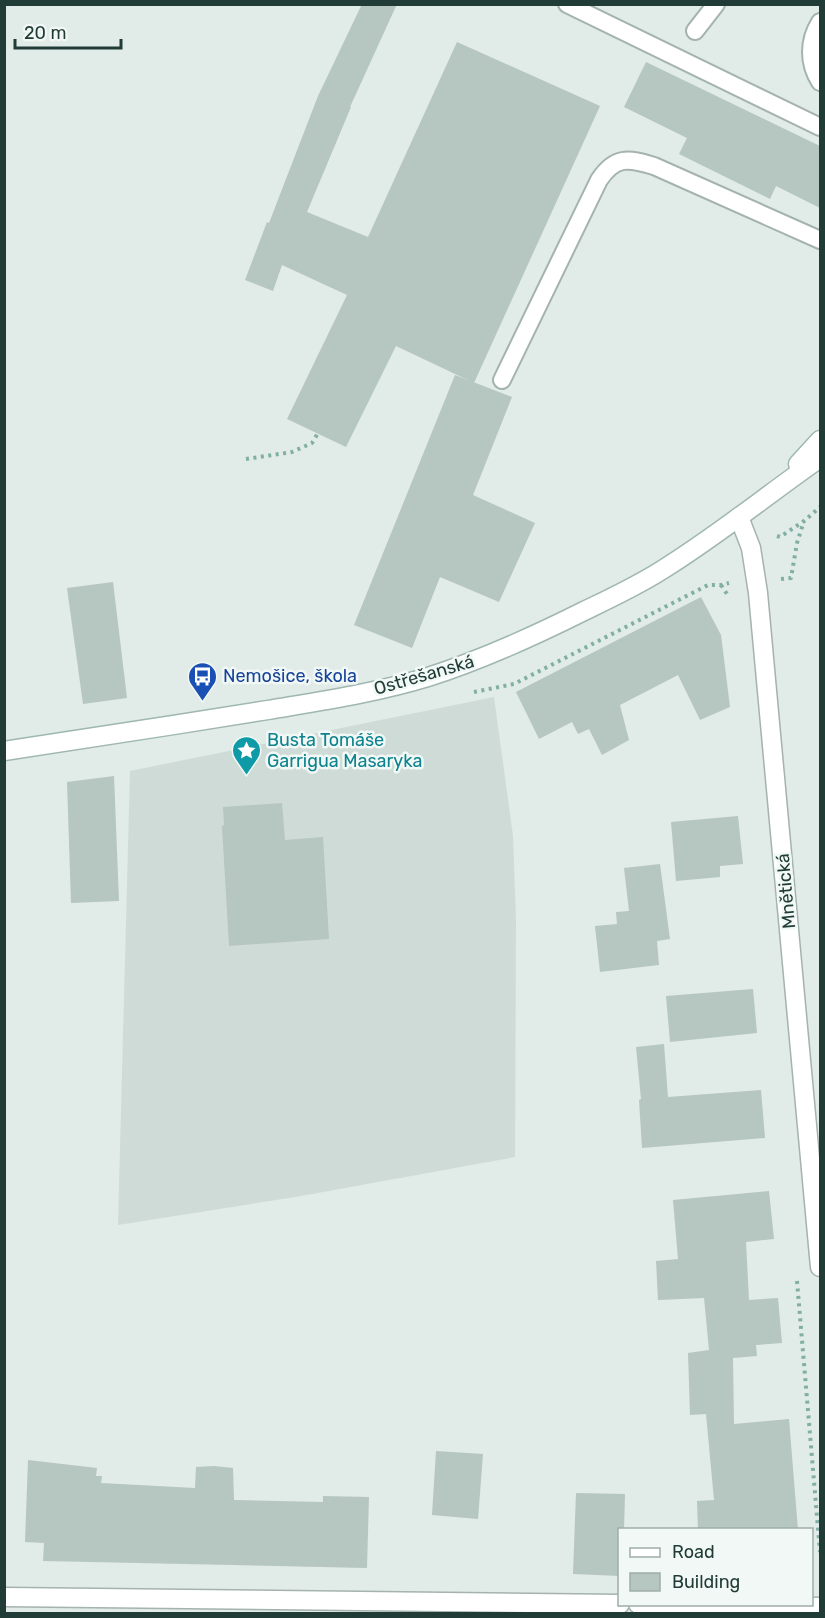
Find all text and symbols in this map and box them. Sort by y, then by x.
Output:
scale bar [15,12,122,50]
text: 20 m [24,22,66,44]
street label: Ostřešanská [371,650,477,700]
bus stop icon: Nemošice, škola [186,660,218,702]
place label: Nemošice, škola [223,665,357,687]
place label: Busta Tomáše Garrigua Masaryka [267,729,422,772]
place icon: Busta Tomáše Garrigua Masaryka [230,734,262,776]
street label: Mnětická [772,852,800,930]
legend [618,1528,813,1606]
text: Road [672,1541,715,1563]
text: Building [672,1571,740,1593]

